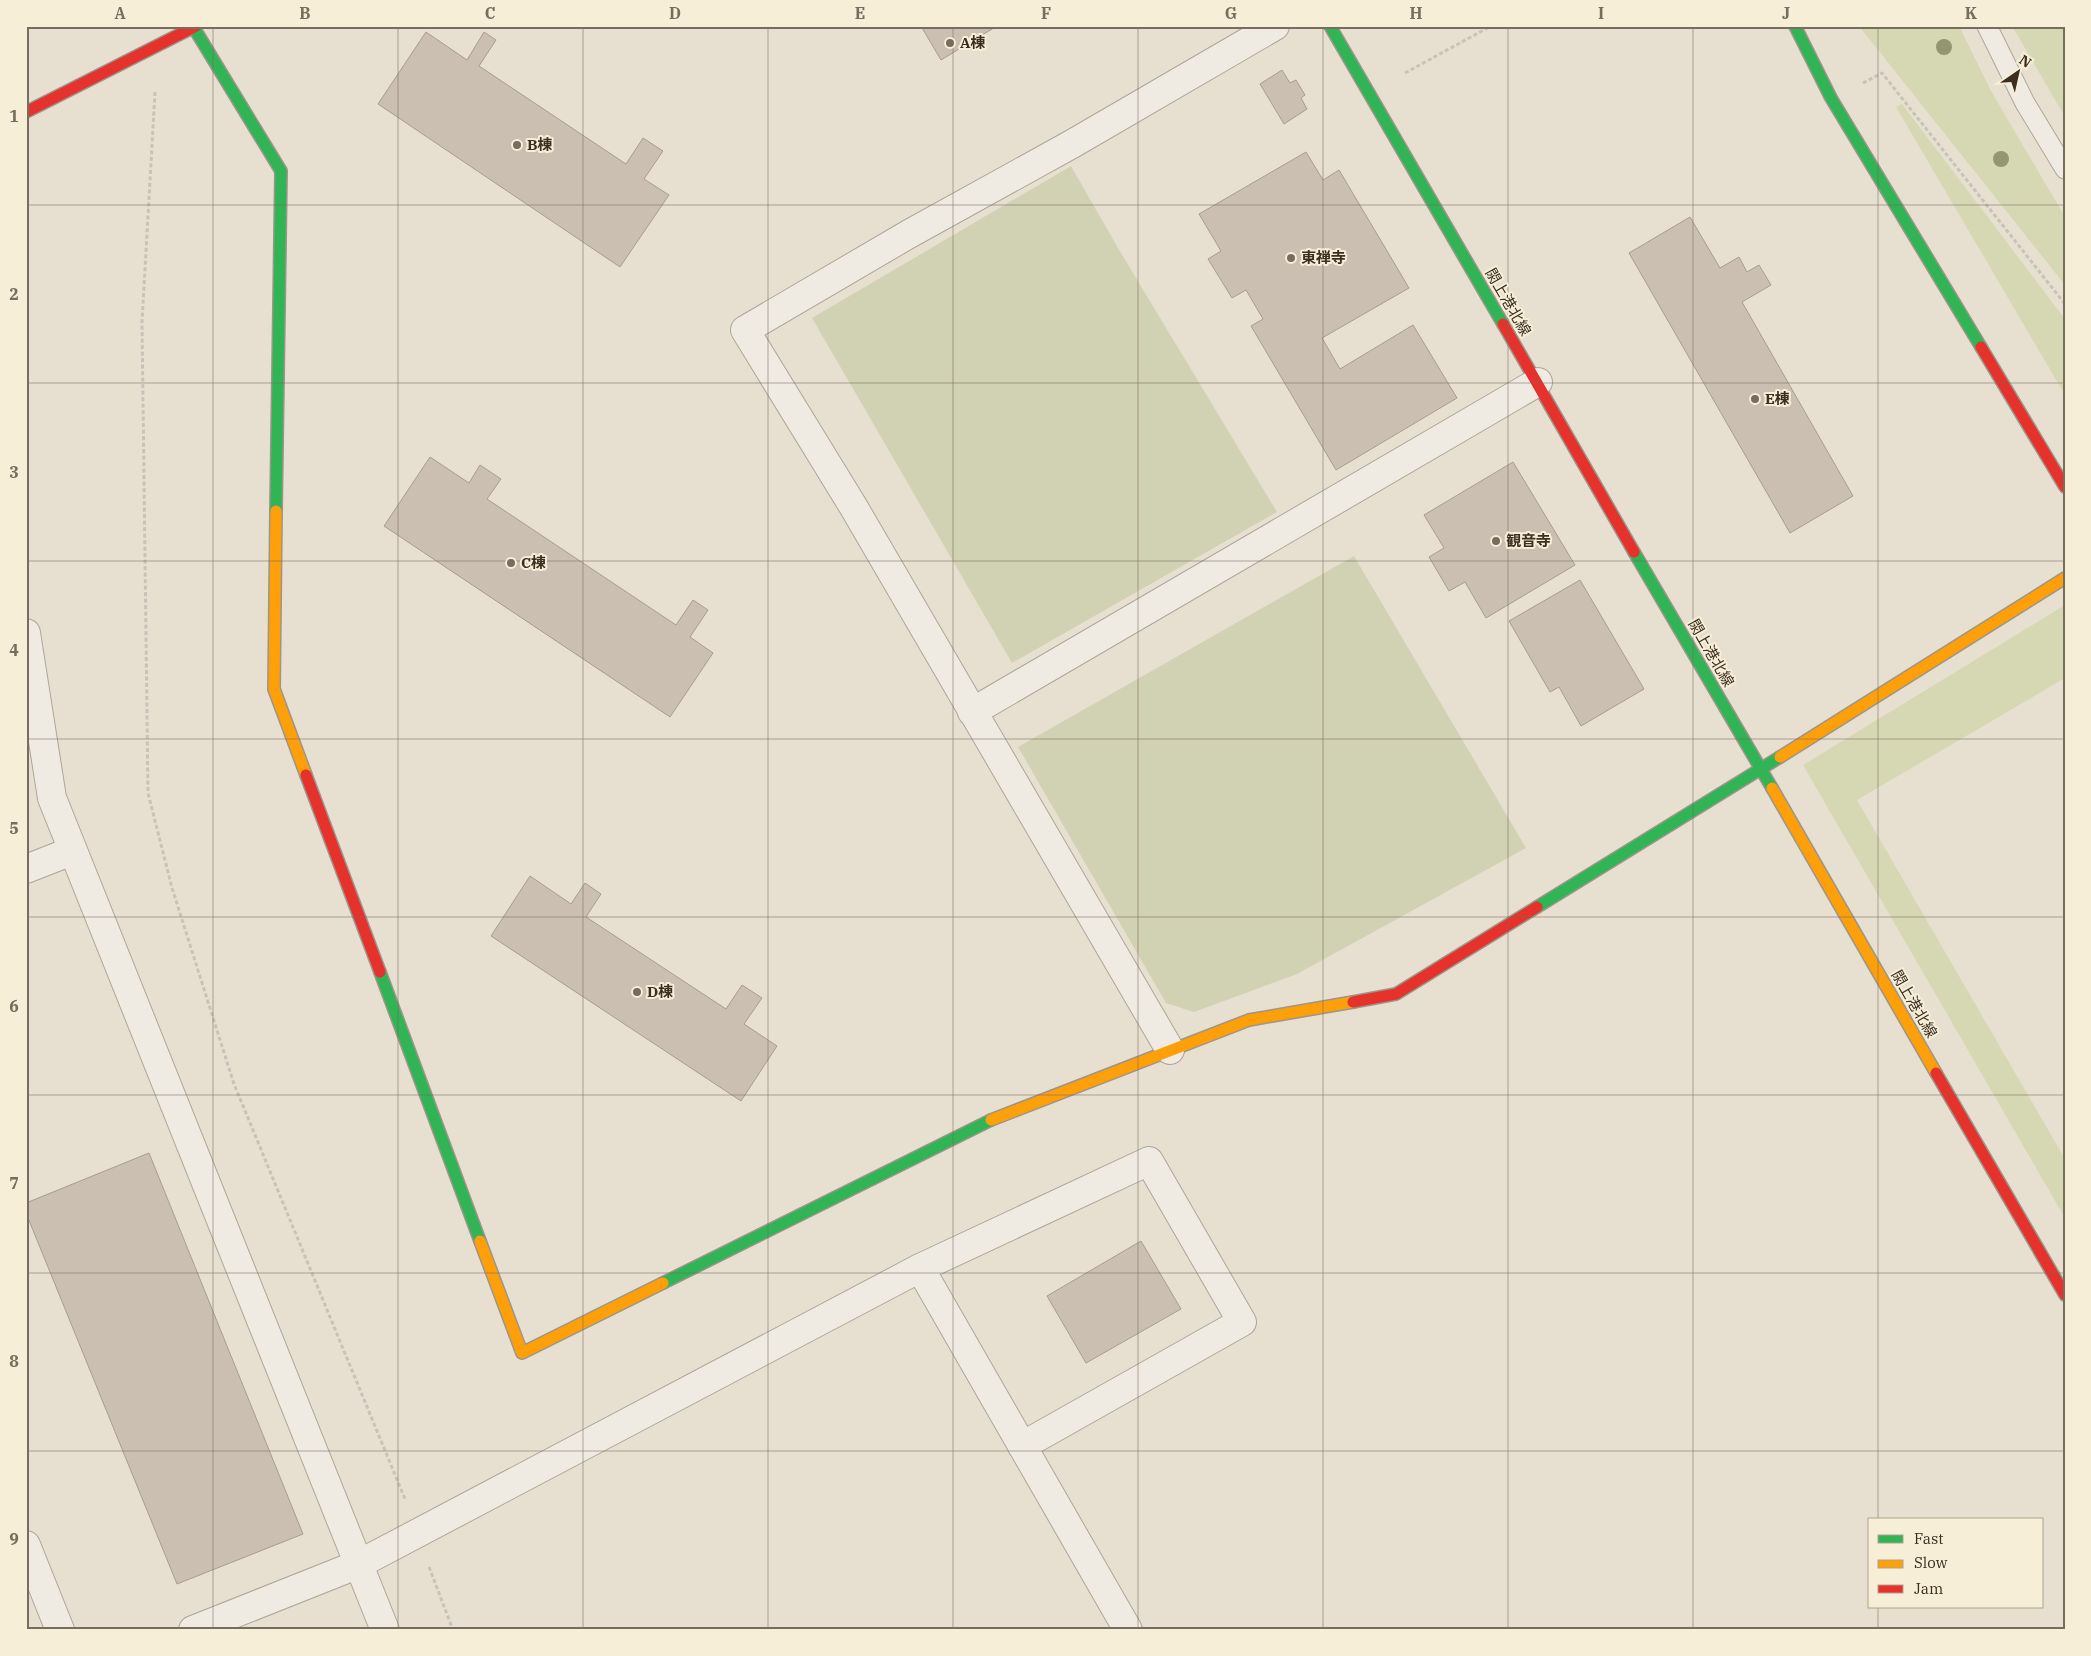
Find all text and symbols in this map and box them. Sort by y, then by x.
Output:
text: A [114,3,126,23]
text: B [299,3,311,23]
text: C [485,3,495,23]
text: D [669,3,681,23]
text: E [855,3,865,23]
text: F [1041,3,1051,23]
text: G [1225,3,1237,23]
text: H [1410,3,1423,23]
text: I [1598,3,1604,23]
text: J [1782,3,1790,23]
text: K [1965,3,1978,23]
place label: A棟 [960,33,986,52]
marker: A棟 [944,37,956,49]
north arrow [1994,48,2044,98]
text: N [2016,51,2035,72]
text: 1 [9,106,19,126]
place label: B棟 [527,135,553,154]
marker: B棟 [511,139,523,151]
place label: 東禅寺 [1301,248,1346,267]
marker: 東禅寺 [1285,252,1297,264]
street label: 閖上港北線 [1481,265,1535,339]
text: 2 [9,284,19,304]
place label: E棟 [1765,389,1790,408]
marker: E棟 [1749,393,1761,405]
text: 3 [9,462,19,482]
place label: 観音寺 [1506,531,1551,550]
marker: 観音寺 [1490,535,1502,547]
place label: C棟 [521,553,546,572]
marker: C棟 [505,557,517,569]
street label: 閖上港北線 [1684,616,1738,690]
text: 4 [9,640,19,660]
text: 5 [9,818,19,838]
street label: 閖上港北線 [1887,967,1941,1041]
place label: D棟 [647,982,673,1001]
marker: D棟 [631,986,643,998]
text: 6 [9,996,19,1016]
text: 7 [9,1173,19,1193]
text: 8 [9,1351,19,1371]
legend [1868,1518,2044,1608]
text: 9 [9,1529,19,1549]
text: Fast [1914,1529,1944,1548]
text: Slow [1914,1553,1948,1572]
text: Jam [1914,1579,1943,1598]

